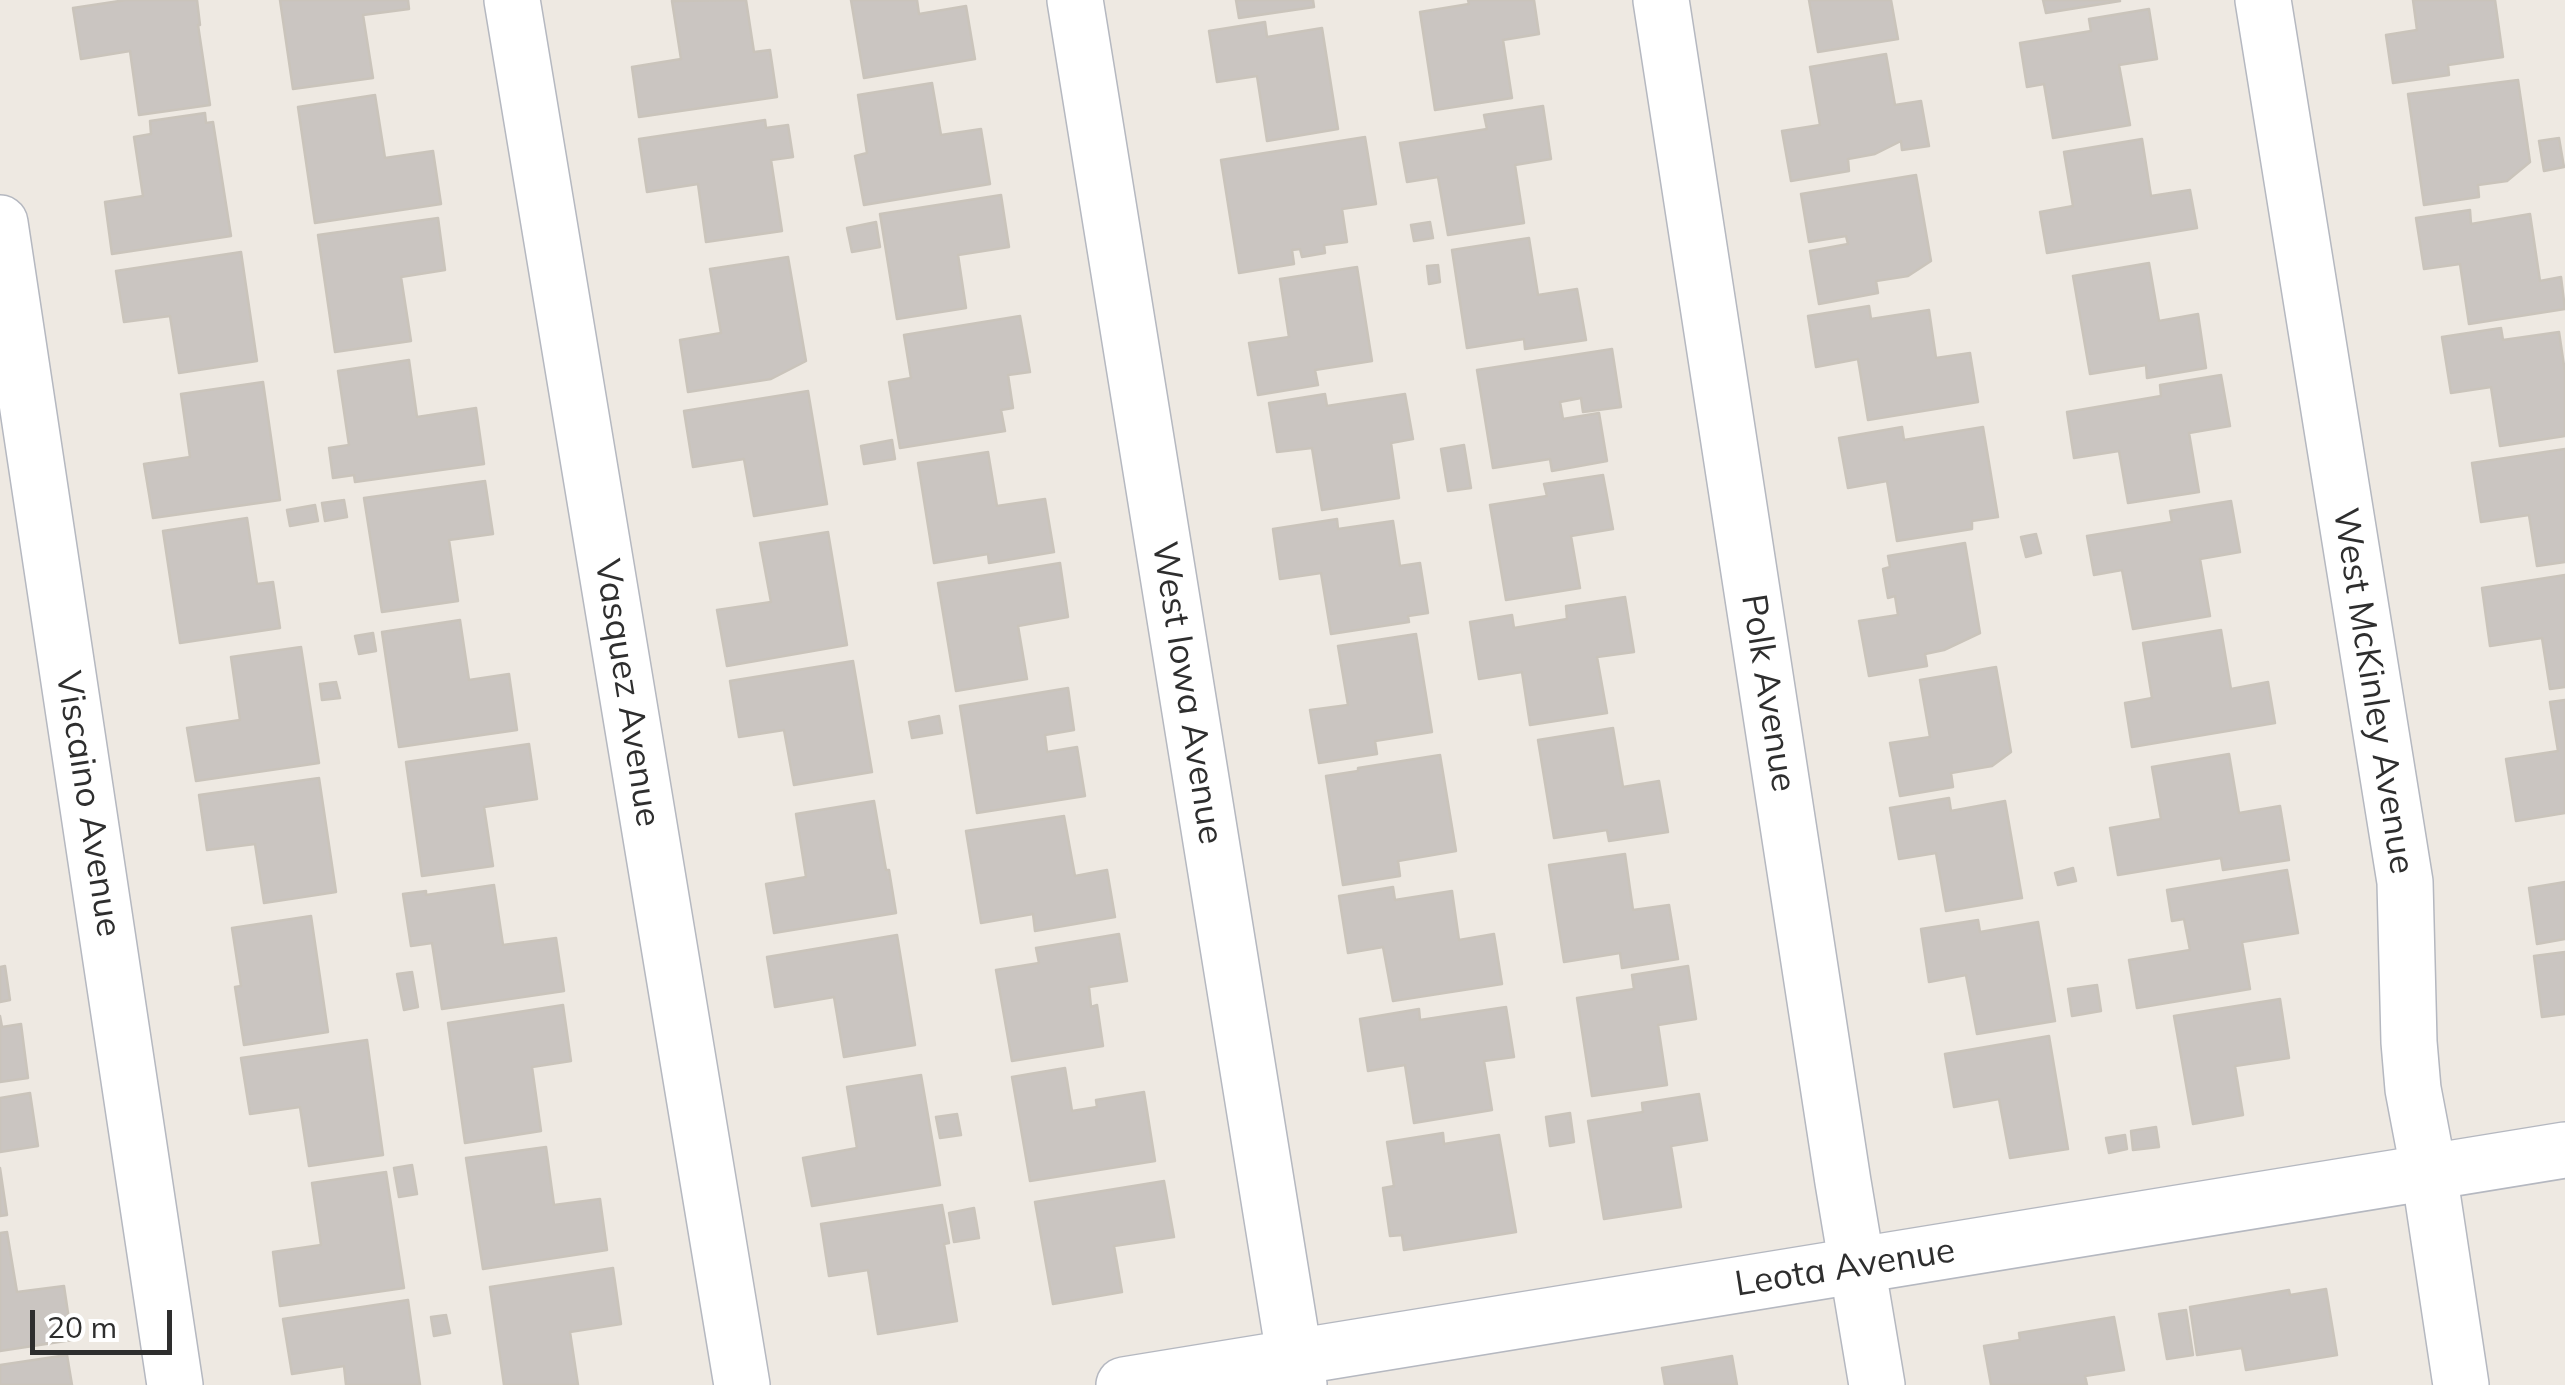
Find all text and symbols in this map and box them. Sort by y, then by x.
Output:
street label: West McKinley Avenue [2323,505,2423,877]
street label: West Iowa Avenue [1142,539,1232,847]
street label: Vasquez Avenue [585,556,669,830]
street label: Polk Avenue [1732,591,1804,795]
street label: Viscaino Avenue [46,668,130,940]
street label: Leota Avenue [1732,1230,1958,1306]
scale bar [35,1290,178,1352]
text: 20 m [47,1308,117,1346]

